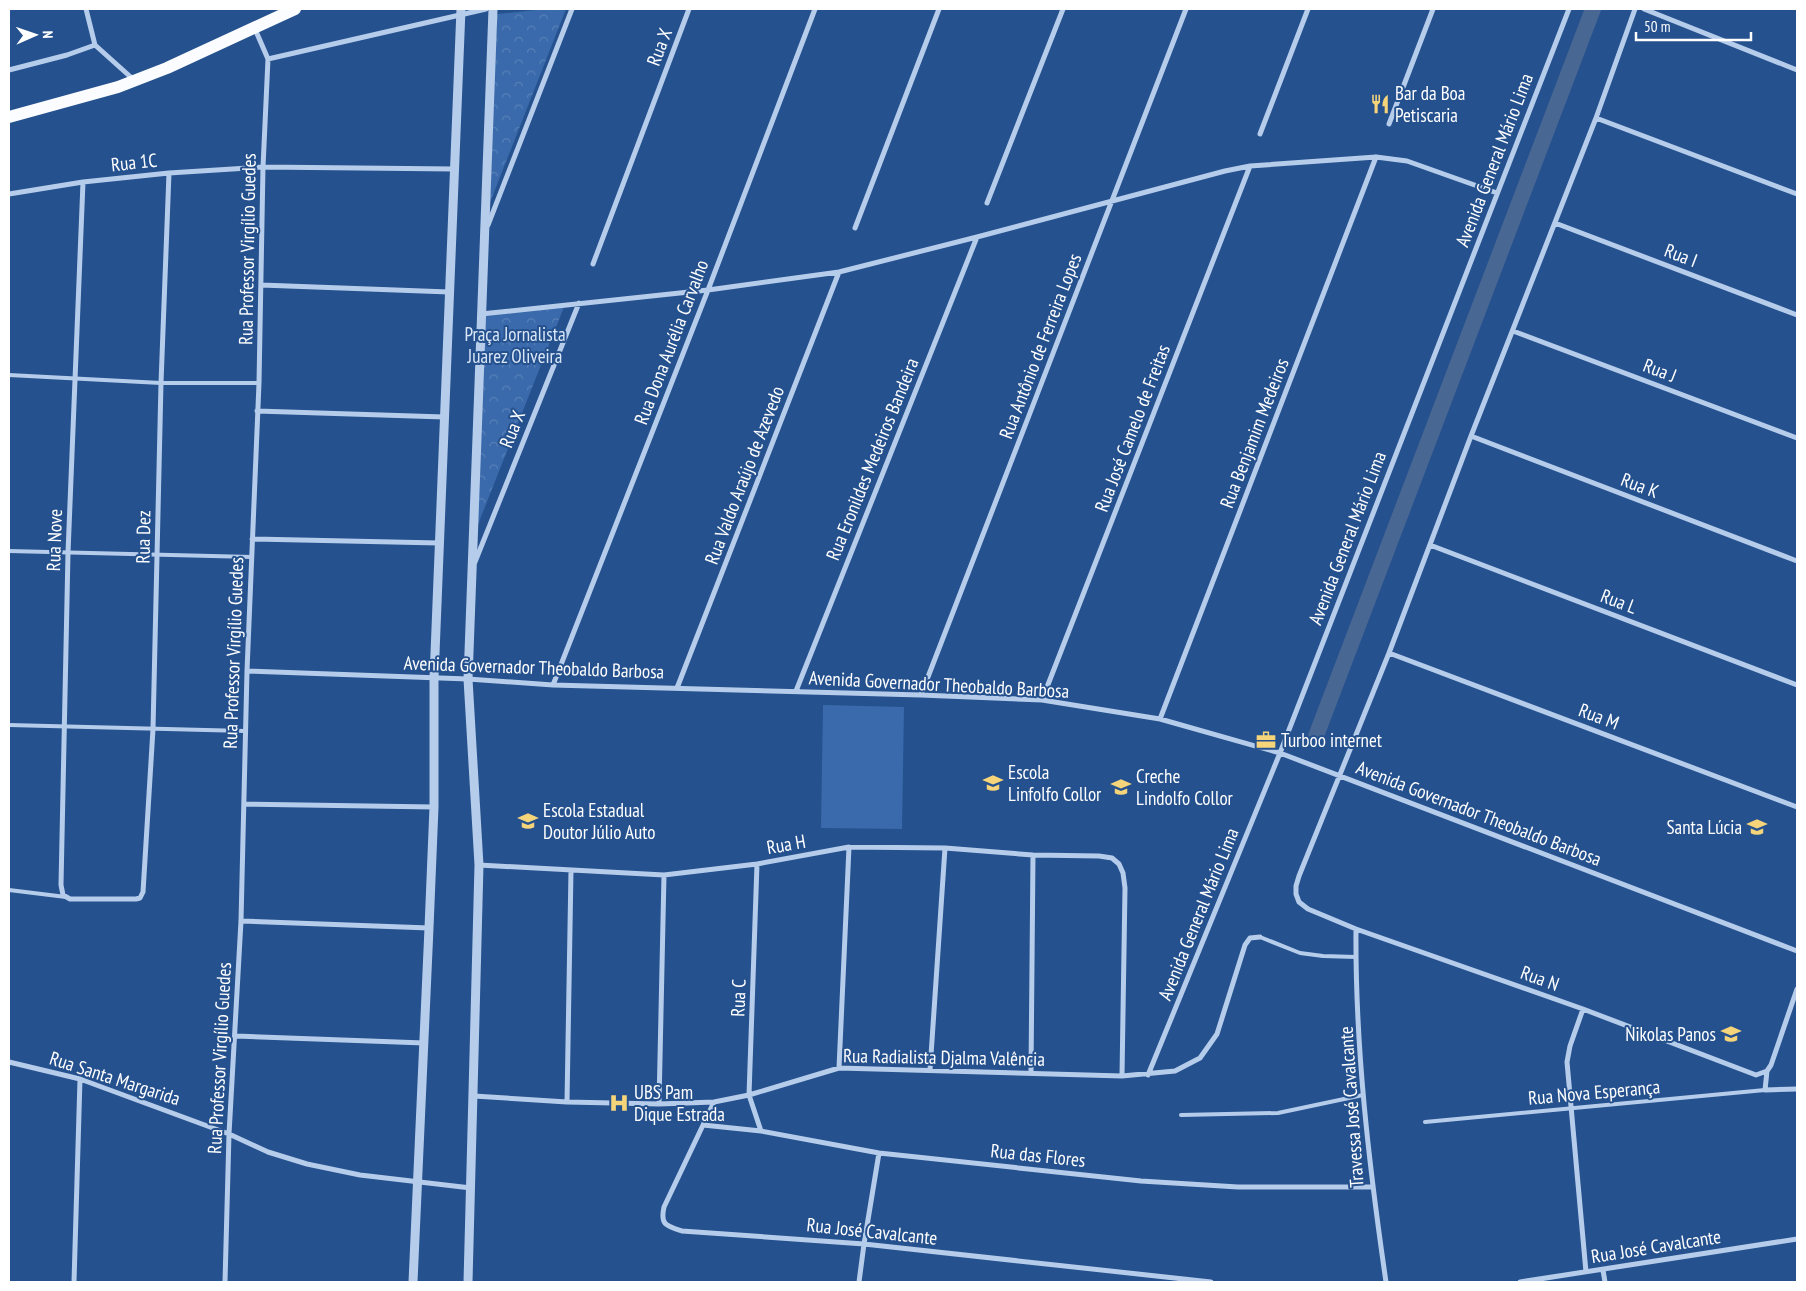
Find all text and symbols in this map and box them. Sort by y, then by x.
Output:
north arrow [10,10,60,60]
scale bar [1636,10,1751,42]
text: 50 m [1644,17,1670,36]
street label: Rua X [641,24,677,69]
text: N [39,30,57,39]
street label: Avenida General Mário Lima [1450,70,1538,250]
place label: Bar da Boa Petiscaria [1395,81,1465,127]
restaurant icon: Bar da Boa Petiscaria [1369,93,1391,115]
street label: Rua 1C [110,148,159,176]
street label: Rua Professor Virgílio Guedes [233,153,261,345]
street label: Rua I [1661,238,1701,272]
street label: Rua Antônio de Ferreira Lopes [994,250,1086,442]
street label: Rua Dona Aurélia Carvalho [629,256,713,428]
park label: Praça Jornalista Juarez Oliveira [465,322,566,368]
street label: Rua José Camelo de Freitas [1089,341,1175,515]
street label: Rua J [1640,353,1680,387]
street label: Rua Eronildes Medeiros Bandeira [820,354,924,564]
street label: Rua Benjamim Medeiros [1214,355,1294,511]
street label: Rua Valdo Araújo de Azevedo [699,382,789,568]
street label: Rua X [494,406,530,451]
street label: Avenida General Mário Lima [1303,448,1391,628]
street label: Rua K [1618,467,1662,503]
street label: Rua Nove [41,508,67,572]
street label: Rua Dez [131,510,155,564]
street label: Rua Professor Virgílio Guedes [218,557,248,749]
street label: Rua L [1597,583,1641,619]
street label: Avenida Governador Theobaldo Barbosa [403,650,665,684]
street label: Avenida Governador Theobaldo Barbosa [808,665,1070,703]
street label: Rua M [1576,697,1622,735]
place label: Turboo internet [1281,728,1383,752]
office icon: Turboo internet [1255,729,1277,751]
street label: Avenida Governador Theobaldo Barbosa [1353,755,1605,871]
place label: Escola Linfolfo Collor [1008,760,1102,806]
place label: Creche Lindolfo Collor [1136,764,1234,810]
school or university icon: Escola Linfolfo Collor [982,772,1004,794]
school or university icon: Creche Lindolfo Collor [1110,776,1132,798]
place label: Escola Estadual Doutor Júlio Auto [543,798,656,844]
school or university icon: Escola Estadual Doutor Júlio Auto [517,810,539,832]
place label: Santa Lúcia [1666,815,1742,839]
school or university icon: Santa Lúcia [1746,816,1768,838]
street label: Avenida General Mário Lima [1152,824,1244,1004]
street label: Rua H [765,829,807,859]
street label: Rua N [1517,960,1563,996]
street label: Rua Professor Virgílio Guedes [202,962,236,1154]
street label: Rua C [725,978,751,1017]
place label: Nikolas Panos [1625,1022,1716,1046]
school or university icon: Nikolas Panos [1720,1023,1742,1045]
street label: Travessa José Cavalcante [1333,1025,1369,1188]
street label: Rua Radialista Djalma Valência [843,1043,1045,1071]
street label: Rua Santa Margarida [47,1046,183,1110]
street label: Rua Nova Esperança [1527,1074,1661,1110]
place label: UBS Pam Dique Estrada [634,1080,725,1126]
hospital icon: UBS Pam Dique Estrada [608,1092,630,1114]
street label: Rua das Flores [989,1138,1087,1172]
street label: Rua José Cavalcante [806,1212,939,1250]
street label: Rua José Cavalcante [1589,1224,1723,1268]

